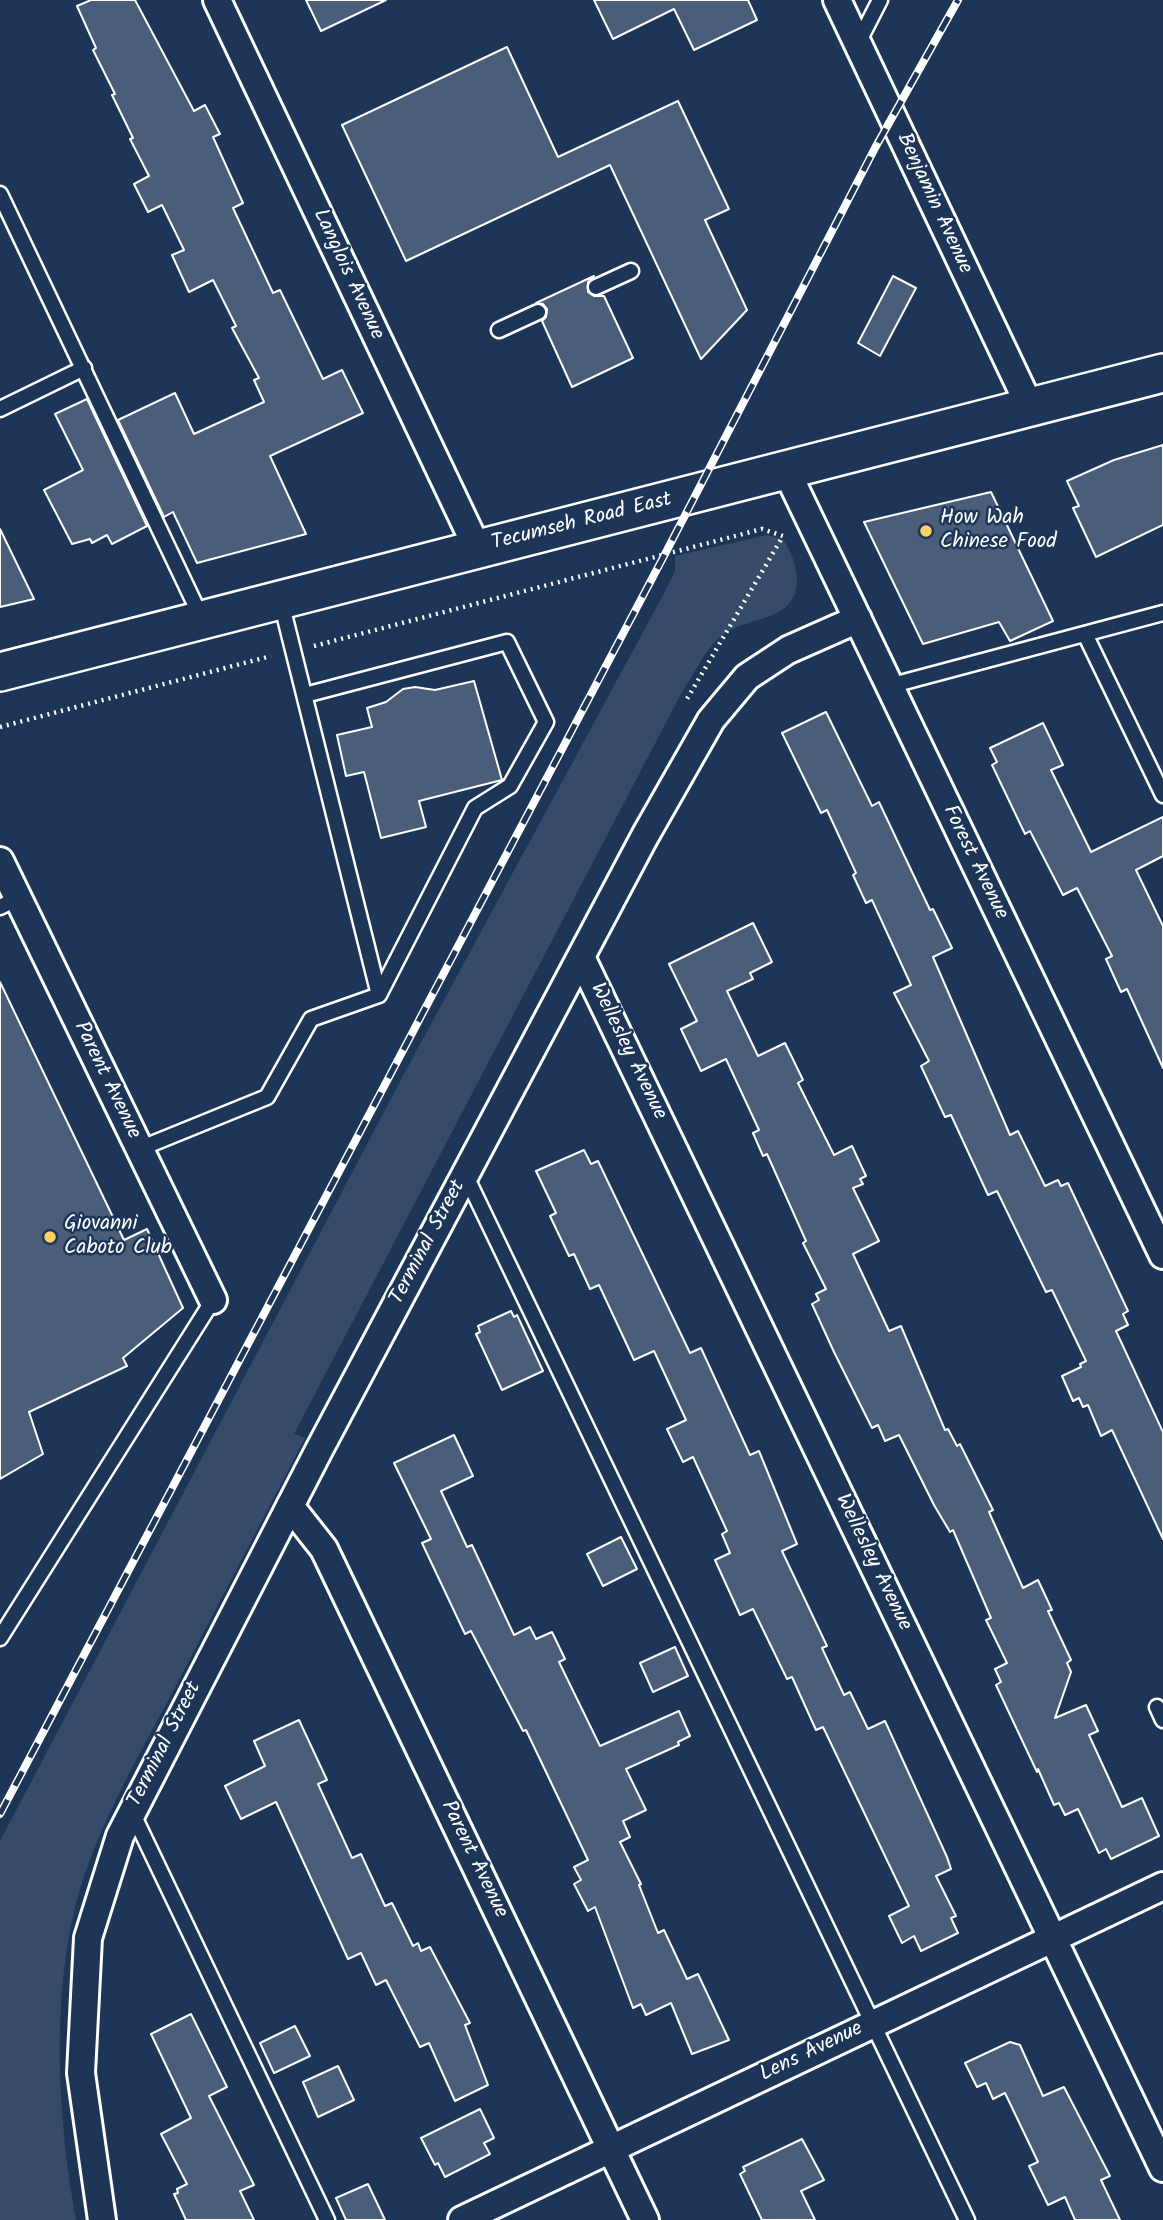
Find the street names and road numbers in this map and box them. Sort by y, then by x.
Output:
street label: Benjamin Avenue [889,130,977,278]
street label: Langlois Avenue [306,206,388,344]
street label: Tecumseh Road East [489,488,675,558]
street label: Forest Avenue [935,802,1013,924]
street label: Wellesley Avenue [583,979,671,1125]
street label: Parent Avenue [67,1018,145,1144]
street label: Terminal Street [386,1177,472,1309]
street label: Wellesley Avenue [828,1490,916,1636]
street label: Terminal Street [124,1678,208,1812]
street label: Parent Avenue [434,1797,512,1923]
street label: Lens Avenue [756,2017,868,2089]

